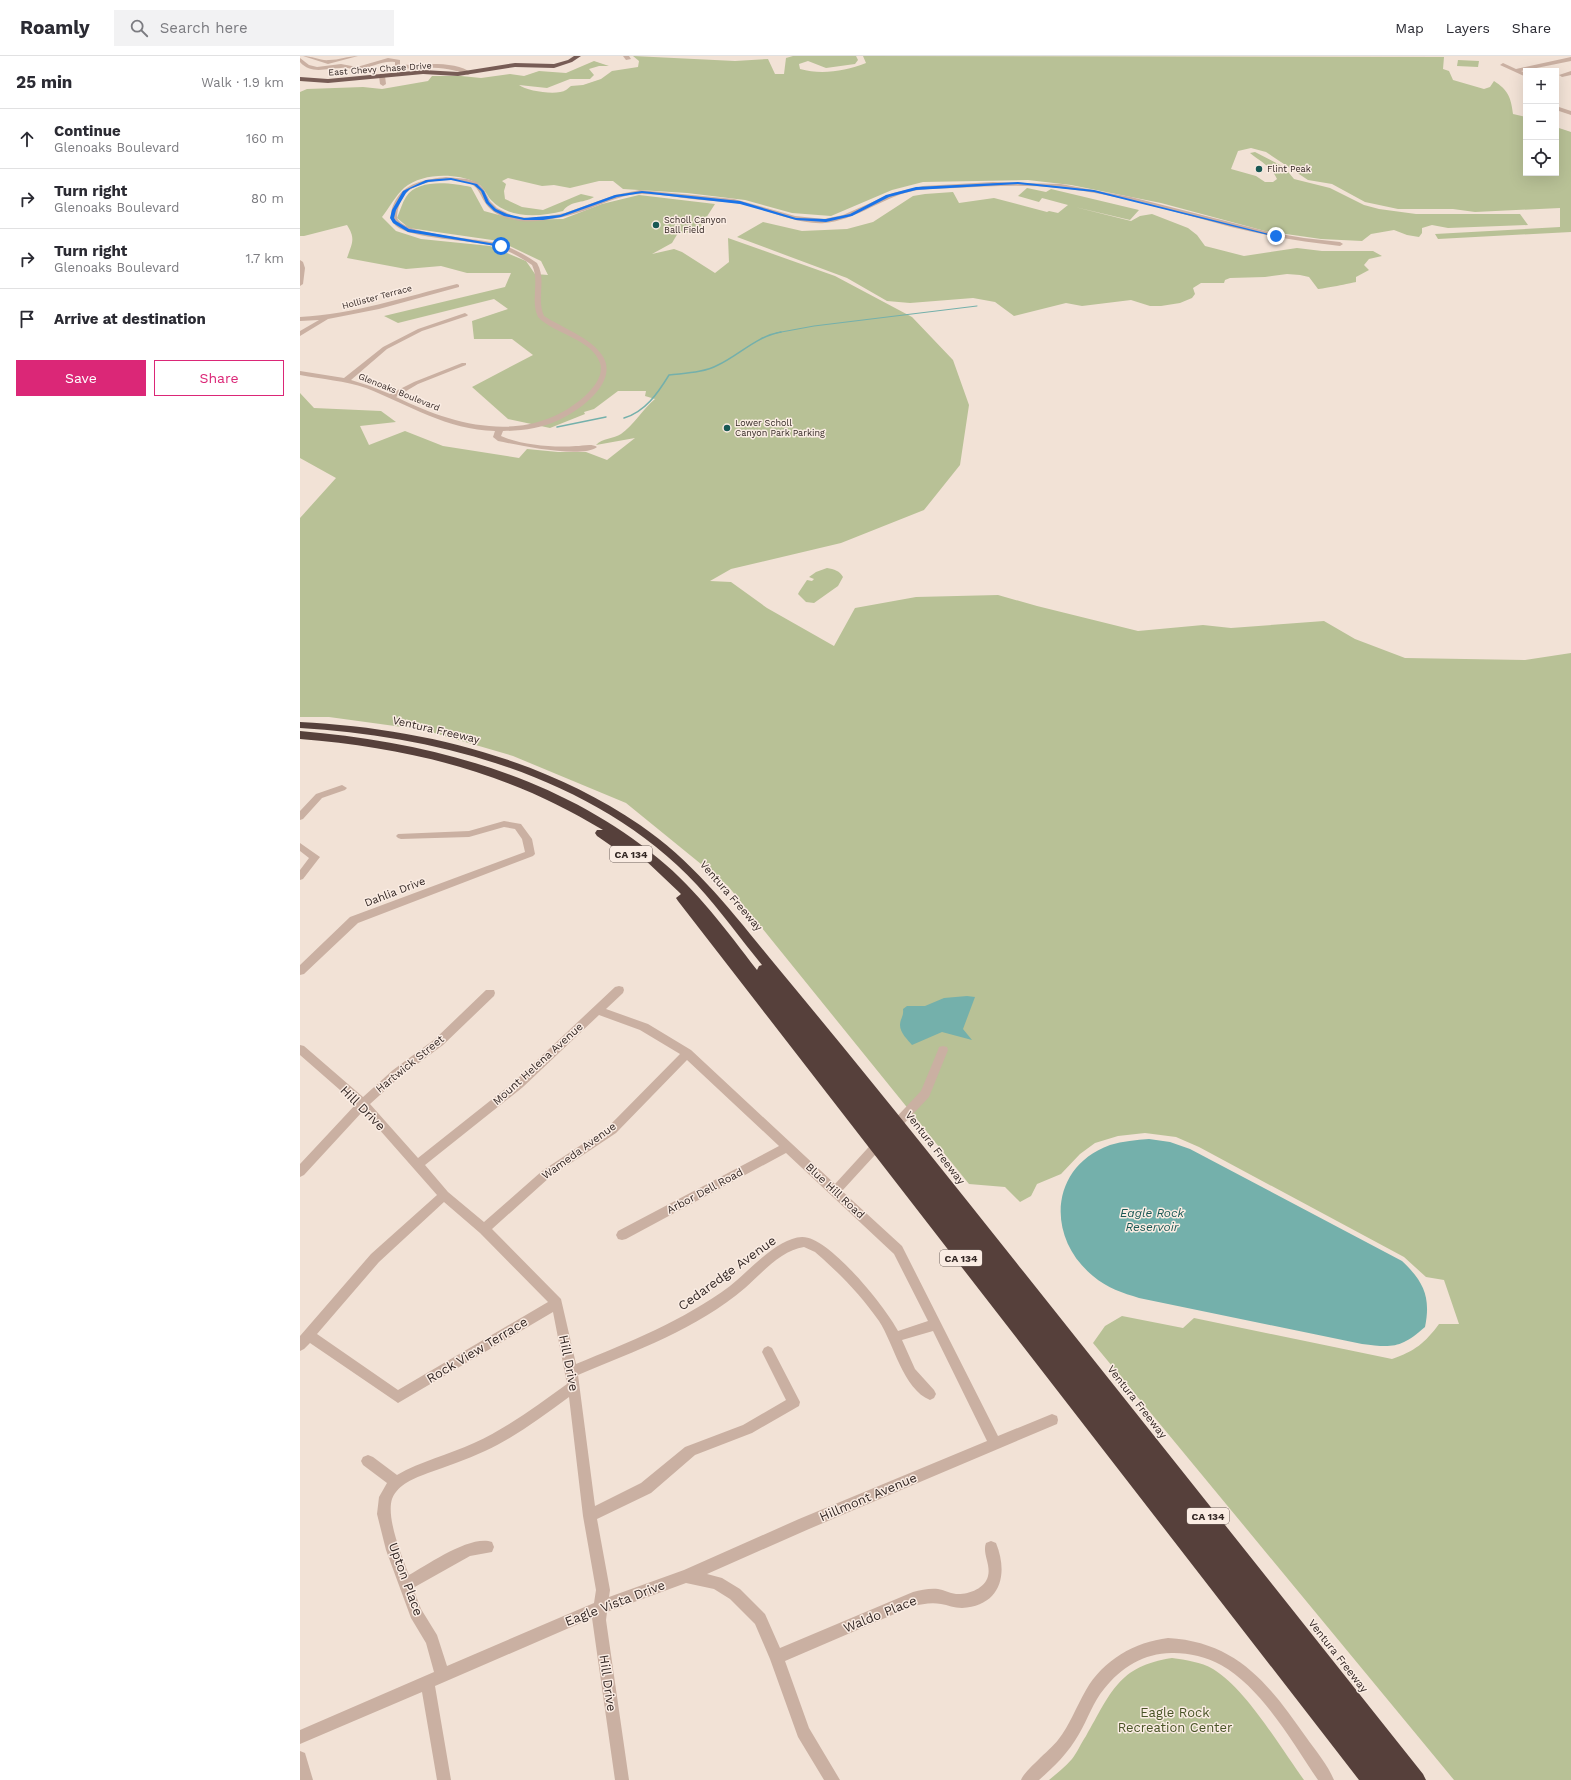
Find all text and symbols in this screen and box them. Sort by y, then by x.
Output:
search box [114,10,394,46]
text: Roamly [20,16,90,39]
icon: search [128,17,150,39]
text: Search here [160,19,248,37]
text: Map [1395,20,1424,36]
text: Layers [1446,20,1490,36]
text: Share [1512,20,1551,36]
street label: East Chevy Chase Drive [328,60,432,78]
map controls [1523,68,1559,176]
button: + [1523,68,1559,104]
text: 25 min [16,72,72,92]
text: Walk · 1.9 km [201,75,284,90]
button: − [1523,104,1559,140]
text: Continue [54,122,121,140]
icon: ahead [16,128,38,150]
text: 160 m [246,131,284,146]
text: Glenoaks Boulevard [54,140,179,155]
button: locate [1523,140,1559,176]
marker: Flint Peak [1254,164,1264,174]
place label: Flint Peak [1267,164,1311,174]
text: Turn right [54,182,127,200]
icon: right [16,188,38,210]
text: 80 m [251,191,284,206]
text: Glenoaks Boulevard [54,200,179,215]
place label: Scholl Canyon Ball Field [664,215,726,235]
marker: Scholl Canyon Ball Field [651,220,661,230]
route end [1267,227,1285,245]
route start [492,237,510,255]
text: Turn right [54,242,127,260]
icon: right [16,248,38,270]
text: 1.7 km [246,251,284,266]
text: Glenoaks Boulevard [54,260,179,275]
street label: Hollister Terrace [341,283,413,311]
icon: arrive [16,308,38,330]
text: Arrive at destination [54,310,206,328]
button: Save [16,360,146,396]
button: Share [154,360,284,396]
street label: Glenoaks Boulevard [357,371,441,413]
place label: Lower Scholl Canyon Park Parking [735,418,825,438]
marker: Lower Scholl Canyon Park Parking [722,423,732,433]
street label: Ventura Freeway [391,714,481,746]
road number: CA 134 [610,846,652,862]
street label: Ventura Freeway [697,858,765,934]
street label: Dahlia Drive [363,874,427,910]
street label: Mount Helena Avenue [490,1020,586,1108]
street label: Hartwick Street [373,1032,447,1096]
street label: Hill Drive [337,1082,389,1134]
street label: Ventura Freeway [902,1109,968,1187]
street label: Wameda Avenue [539,1120,619,1182]
street label: Blue Hill Road [803,1161,867,1221]
street label: Arbor Dell Road [665,1165,745,1217]
water label: Eagle Rock Reservoir [1120,1206,1184,1234]
street label: Cedaredge Avenue [675,1233,779,1313]
road number: CA 134 [940,1250,982,1266]
street label: Rock View Terrace [424,1314,530,1386]
street label: Hill Drive [556,1333,582,1393]
street label: Ventura Freeway [1104,1363,1170,1441]
street label: Hillmont Avenue [817,1470,919,1524]
road number: CA 134 [1187,1508,1229,1524]
street label: Upton Place [386,1540,426,1618]
street label: Eagle Vista Drive [563,1577,667,1629]
street label: Waldo Place [841,1592,919,1636]
street label: Ventura Freeway [1305,1617,1371,1695]
street label: Hill Drive [597,1654,619,1712]
park label: Eagle Rock Recreation Center [1118,1705,1232,1735]

